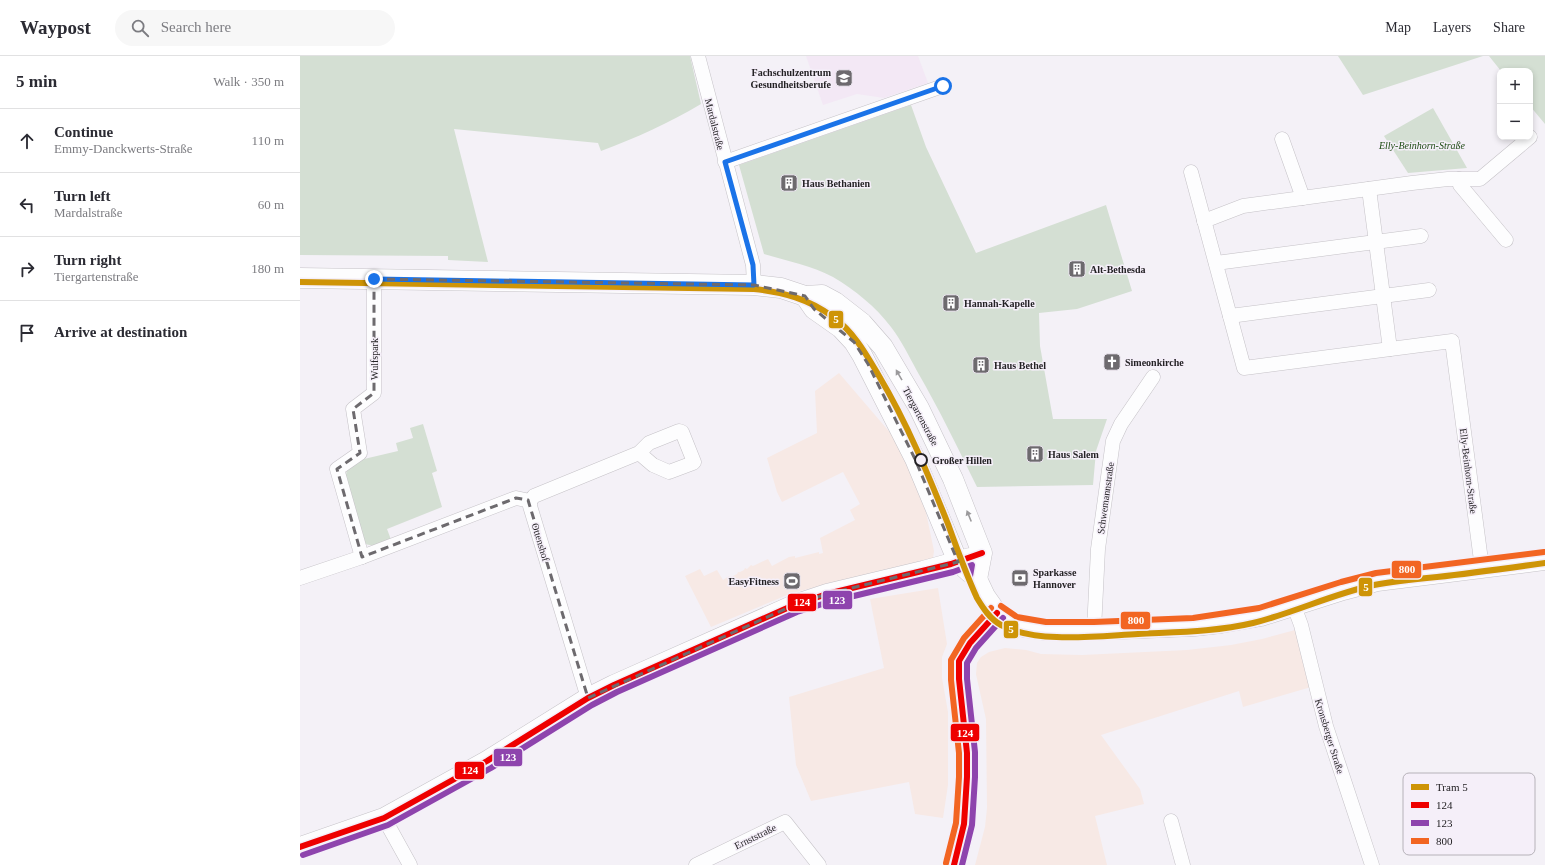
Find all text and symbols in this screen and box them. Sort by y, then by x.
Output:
search box [115,10,395,46]
text: Waypost [20,17,91,38]
icon: search [129,17,151,39]
text: Search here [161,19,231,35]
text: Map [1385,20,1411,35]
text: Layers [1433,20,1471,35]
text: Share [1493,20,1525,35]
place label: Fachschulzentrum Gesundheitsberufe [750,67,832,90]
school or university icon: Fachschulzentrum Gesundheitsberufe [834,68,854,88]
map controls [1497,68,1533,140]
button: + [1497,68,1533,104]
text: 5 min [16,72,57,91]
text: Walk · 350 m [213,74,284,89]
route start [934,77,952,95]
street label: Mardalstraße [703,97,726,152]
button: − [1497,104,1533,140]
text: Continue [54,124,113,140]
icon: ahead [16,130,38,152]
text: 110 m [252,133,284,148]
park label: Elly-Beinhorn-Straße [1378,140,1466,151]
text: Emmy-Danckwerts-Straße [54,141,193,156]
building icon: Haus Bethanien [779,173,799,193]
place label: Haus Bethanien [802,178,871,189]
text: Turn left [54,188,111,204]
icon: left [16,194,38,216]
text: 60 m [258,197,284,212]
text: Mardalstraße [54,205,123,220]
text: Turn right [54,252,121,268]
icon: right [16,258,38,280]
building icon: Alt-Bethesda [1067,259,1087,279]
text: 180 m [251,261,284,276]
place label: Alt-Bethesda [1090,264,1146,275]
text: Tiergartenstraße [54,269,138,284]
route end [365,270,383,288]
building icon: Hannah-Kapelle [941,293,961,313]
place label: Hannah-Kapelle [964,298,1035,309]
line badge: 5 [828,310,844,329]
text: 5 [833,313,839,325]
icon: arrive [16,322,38,344]
text: Arrive at destination [54,324,187,340]
street label: Wulfspark [369,338,380,380]
church icon: Simeonkirche [1102,352,1122,372]
building icon: Haus Bethel [971,355,991,375]
place label: Simeonkirche [1125,357,1184,368]
place label: Haus Bethel [994,360,1046,371]
one-way arrow [896,369,903,381]
street label: Tiergartenstraße [900,385,941,448]
street label: Elly-Beinhorn-Straße [1458,428,1479,515]
building icon: Haus Salem [1025,444,1045,464]
place label: Haus Salem [1048,449,1100,460]
marker: Großer Hillen [914,453,928,467]
place label: Großer Hillen [932,455,992,466]
street label: Schwemannstraße [1095,461,1116,535]
one-way arrow [965,510,971,522]
street label: Ottenshof [529,522,552,563]
line badge: 800 [1391,560,1422,579]
text: 800 [1399,563,1416,575]
place label: Sparkasse Hannover [1033,567,1077,590]
bank icon: Sparkasse Hannover [1010,568,1030,588]
sports icon: EasyFitness [782,571,802,591]
place label: EasyFitness [728,576,779,587]
line badge: 5 [1358,577,1373,597]
text: 5 [1363,581,1369,593]
line badge: 123 [822,590,853,610]
line badge: 124 [787,593,817,612]
text: 123 [829,594,846,606]
text: 124 [794,596,811,608]
line badge: 800 [1120,611,1151,630]
text: 800 [1128,614,1145,626]
line badge: 5 [1003,620,1019,639]
text: 5 [1008,623,1014,635]
street label: Kronsberger Straße [1313,697,1346,776]
line badge: 124 [950,723,980,742]
text: 124 [957,727,974,739]
line badge: 123 [493,748,523,767]
text: 123 [500,751,517,763]
line badge: 124 [454,761,485,780]
text: 124 [462,764,479,776]
legend [1403,773,1535,855]
text: Tram 5 [1436,781,1468,793]
text: 124 [1436,799,1453,811]
text: 123 [1436,817,1453,829]
street label: Ernststraße [733,821,778,851]
text: 800 [1436,835,1453,847]

